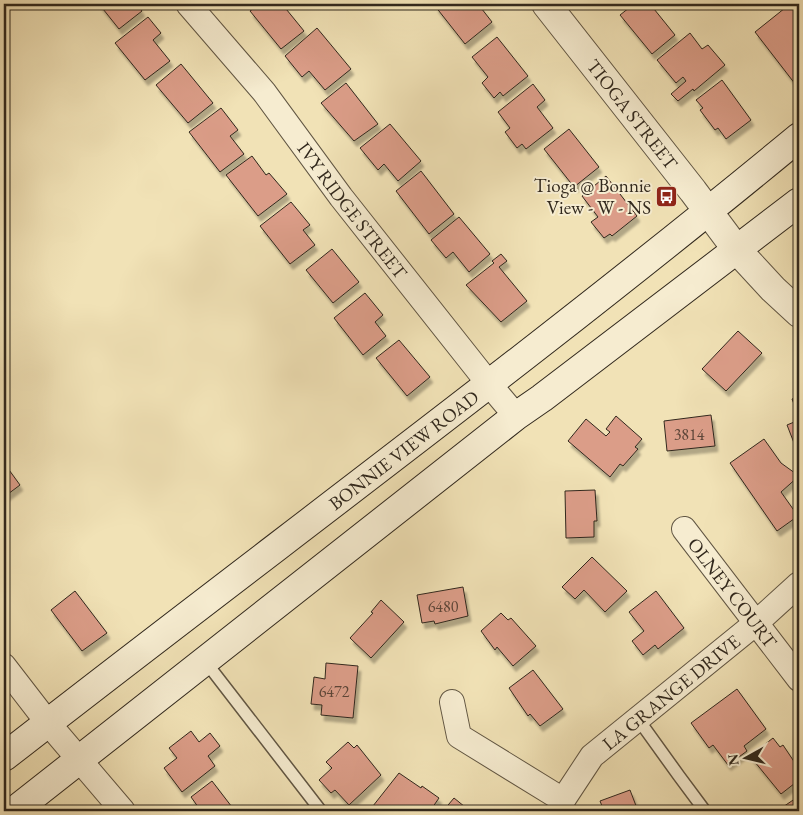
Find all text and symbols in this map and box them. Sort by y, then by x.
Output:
street label: TIOGA STREET [581,54,684,175]
street label: IVY RIDGE STREET [292,137,413,284]
place label: Tioga @ Bonnie View - W - NS [534,173,651,220]
bus stop icon: Tioga @ Bonnie View - W - NS [655,184,679,208]
street label: BONNIE VIEW ROAD [323,384,484,515]
house number: 3814 [674,424,705,445]
street label: OLNEY COURT [682,532,783,653]
house number: 6480 [428,596,459,617]
street label: LA GRANGE DRIVE [597,628,745,755]
house number: 6472 [319,681,350,702]
north arrow [720,732,770,782]
text: N [723,752,743,767]

